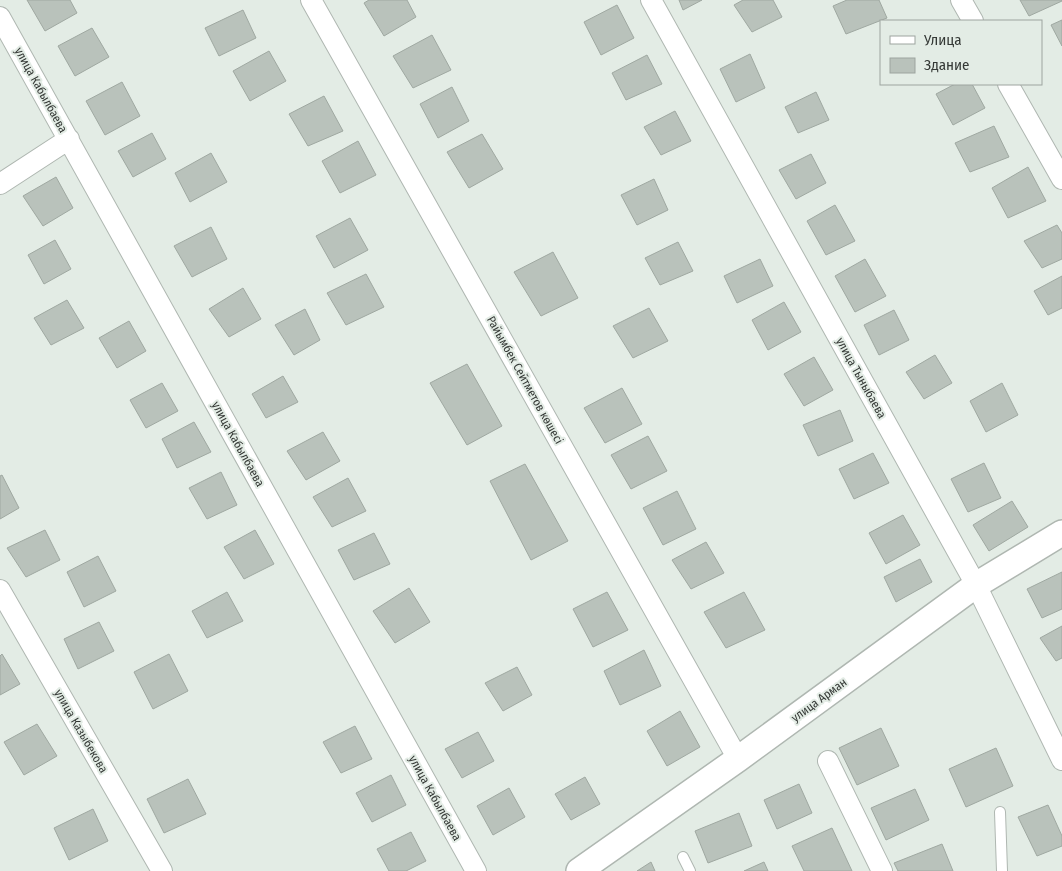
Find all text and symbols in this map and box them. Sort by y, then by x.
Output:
legend [880,20,1042,85]
text: Улица [923,31,962,49]
street label: улица Кабылбаева [12,45,70,135]
text: Здание [924,56,970,74]
street label: Райымбек Сейтметов көшесі [484,314,566,446]
street label: улица Тыныбаева [833,335,889,421]
street label: улица Кабылбаева [209,399,267,489]
street label: улица Арман [789,675,849,725]
street label: улица Казыбекова [51,687,111,775]
street label: улица Кабылбаева [406,753,464,843]

